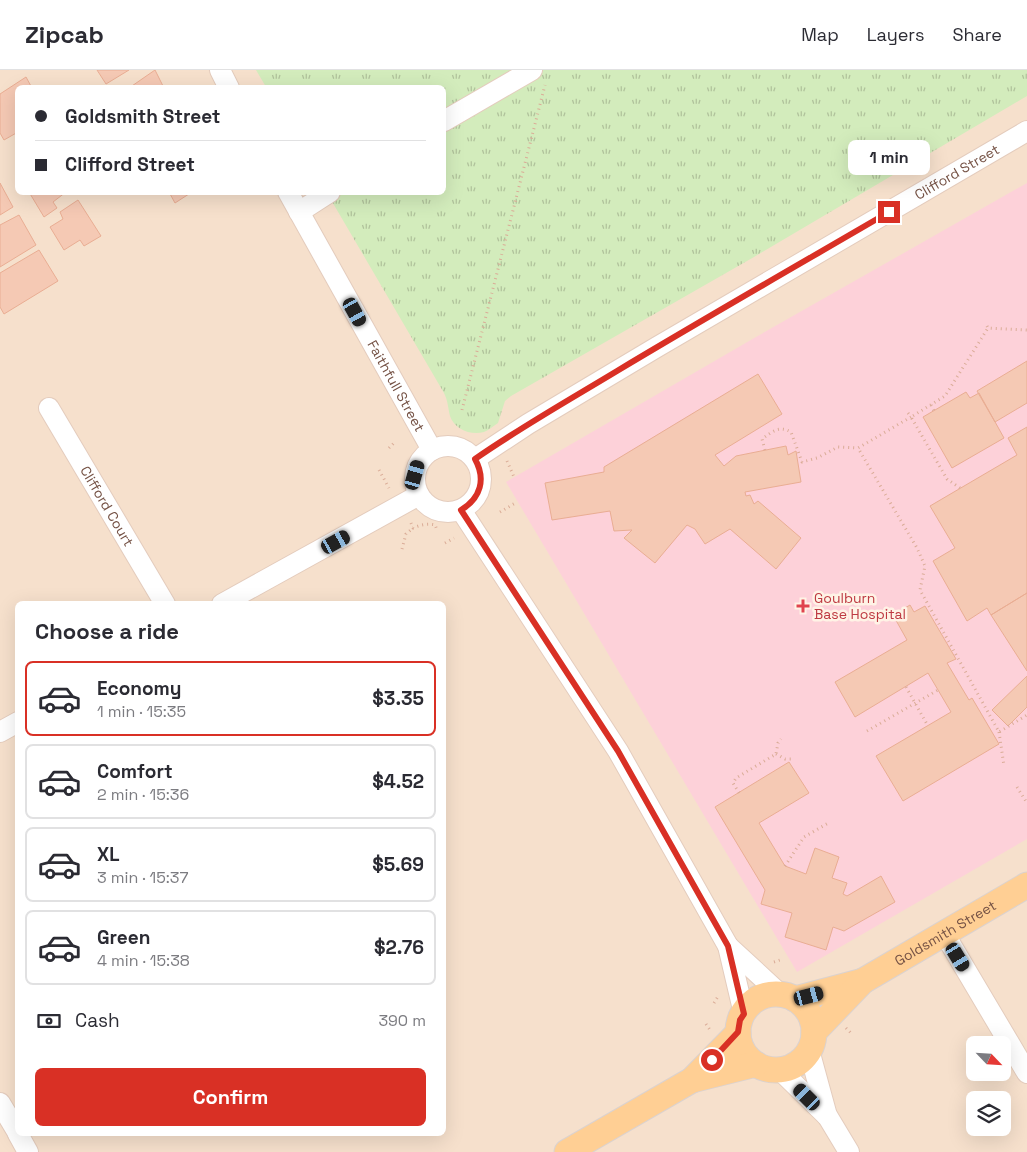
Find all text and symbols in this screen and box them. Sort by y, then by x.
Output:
text: Zipcab [25,19,104,50]
text: Map [801,23,839,46]
text: Layers [867,23,924,46]
text: Share [952,23,1002,46]
text: Goldsmith Street [65,104,220,129]
callout: 1 min [848,140,930,174]
street label: Clifford Street [911,140,1003,204]
text: 1 min [869,147,909,168]
text: Clifford Street [65,152,195,177]
route end [878,201,900,223]
car [341,295,368,329]
street label: Faithfull Street [364,337,429,435]
car [403,459,426,491]
street label: Clifford Court [76,463,138,550]
car [319,528,352,556]
place label: Goulburn Base Hospital [814,589,906,623]
marker: Goulburn Base Hospital [796,599,810,613]
text: Choose a ride [35,617,179,645]
icon: car [37,676,82,721]
text: Economy [97,676,181,701]
text: $3.35 [372,686,424,711]
text: 1 min · 15:35 [97,701,186,722]
icon: car [37,759,82,804]
text: Comfort [97,759,173,784]
text: $4.52 [372,769,424,794]
text: 2 min · 15:36 [97,784,189,805]
icon: car [37,842,82,887]
text: XL [97,842,120,867]
text: $5.69 [372,852,424,877]
text: 3 min · 15:37 [97,867,189,888]
street label: Goldsmith Street [891,896,999,970]
icon: car [37,925,82,970]
text: Green [97,925,150,950]
text: $2.76 [374,935,424,960]
car [943,940,972,974]
text: 4 min · 15:38 [97,950,190,971]
car [792,985,825,1007]
icon: cash [35,1007,63,1035]
text: Cash [75,1008,120,1033]
text: 390 m [378,1010,426,1031]
north arrow [966,1036,1011,1081]
map controls [966,1036,1011,1136]
route start [701,1049,723,1071]
button: Confirm [35,1068,426,1126]
car [791,1081,822,1113]
button: layers [966,1091,1011,1136]

